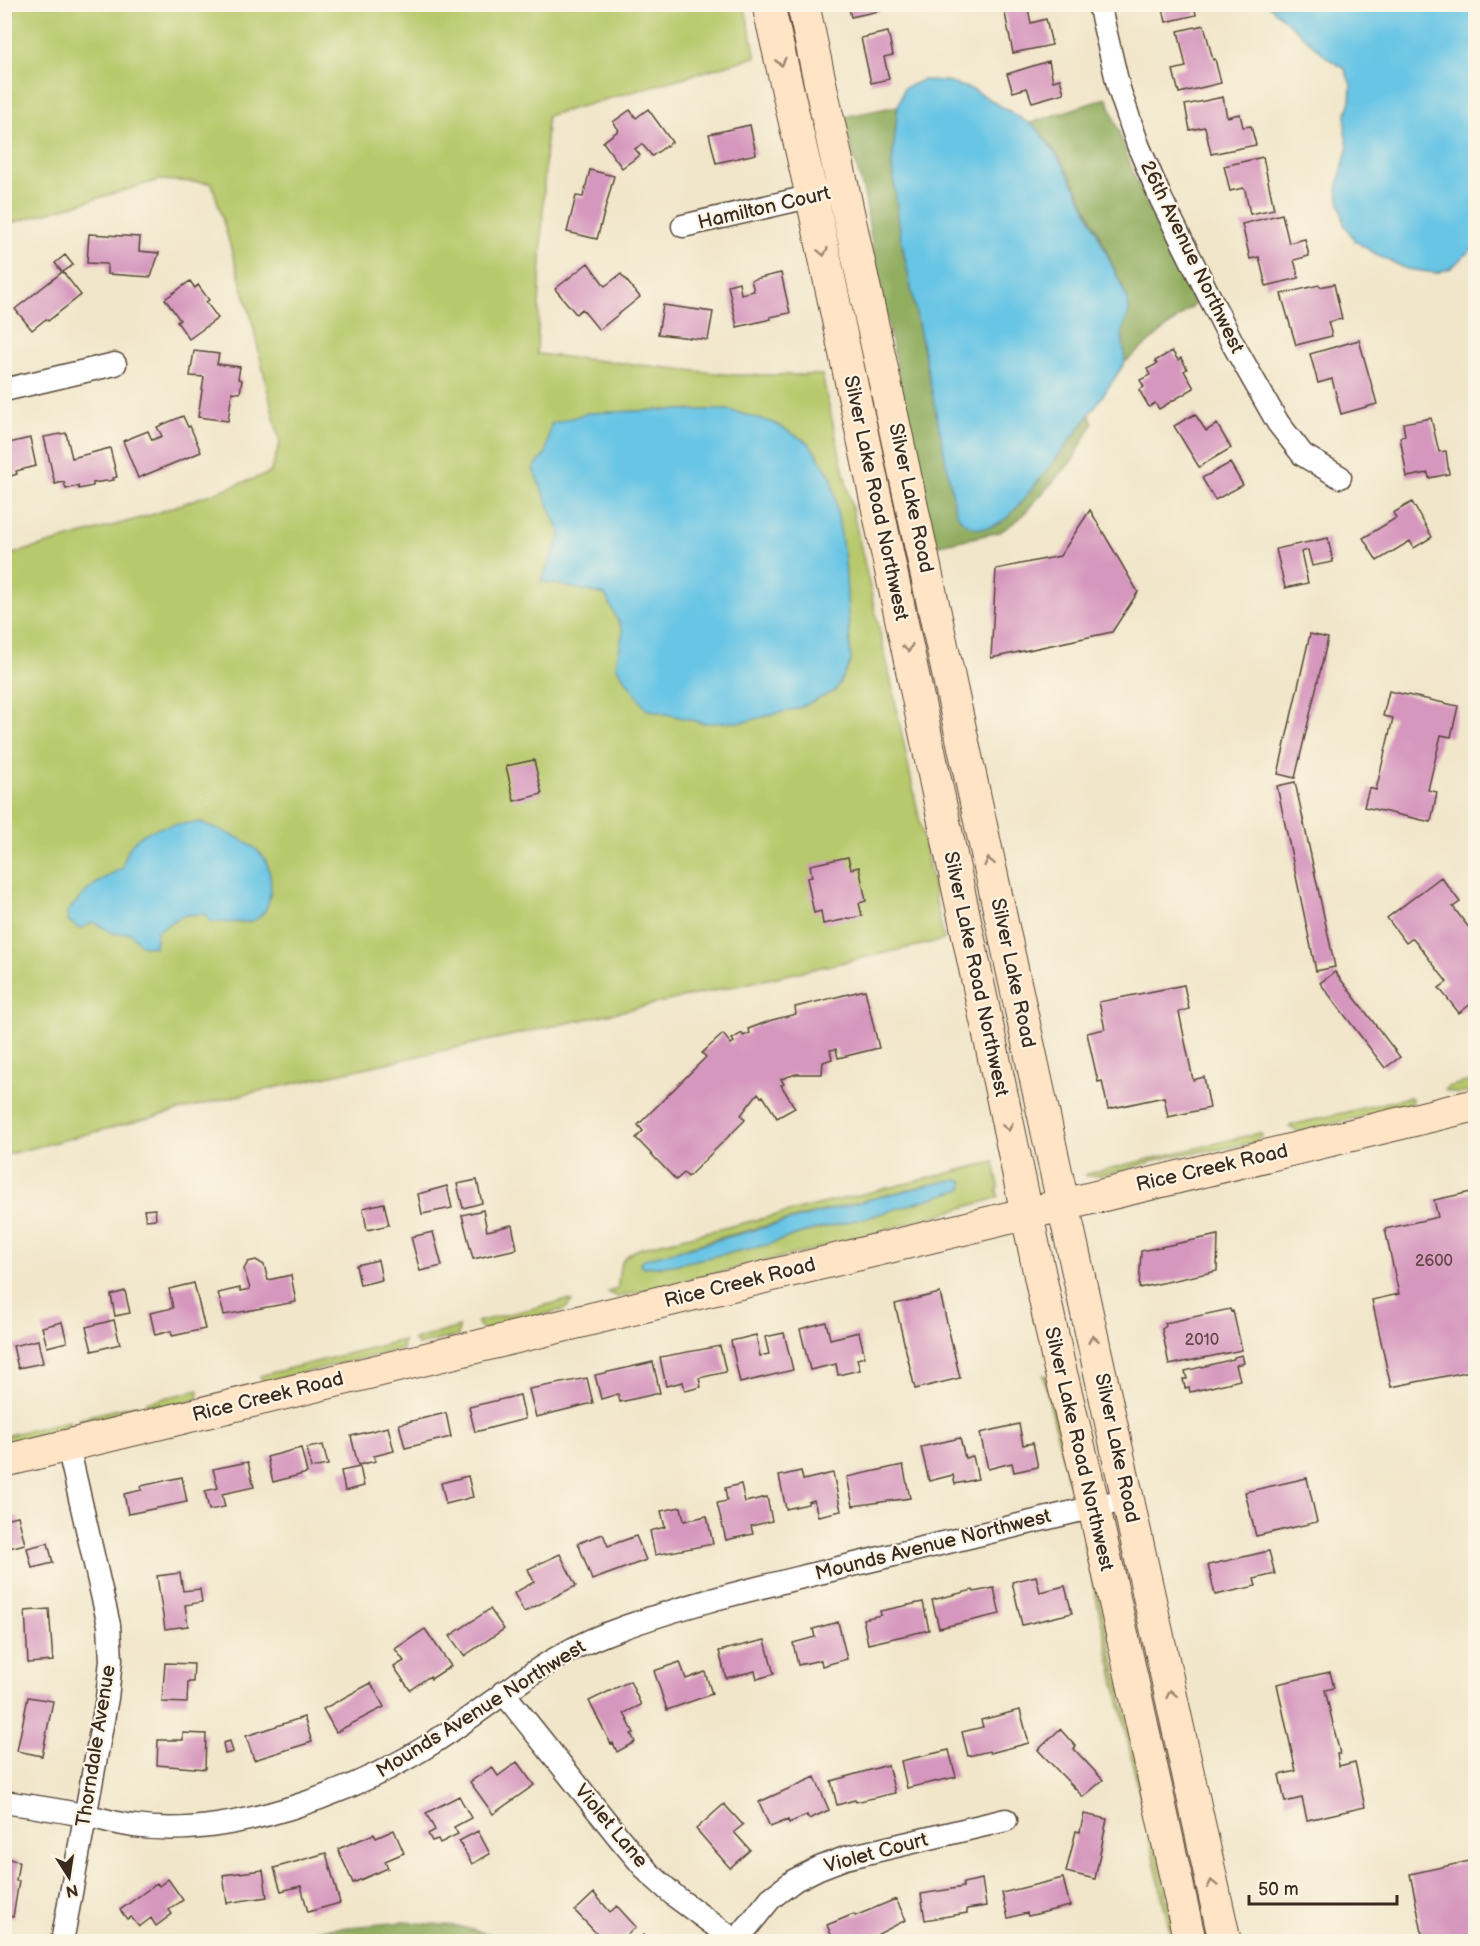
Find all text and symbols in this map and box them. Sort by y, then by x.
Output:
one-way arrow [773,56,786,66]
street label: 26th Avenue Northwest [1135,157,1249,357]
street label: Hamilton Court [695,181,833,235]
one-way arrow [816,247,829,257]
street label: Silver Lake Road Northwest [838,373,914,623]
street label: Silver Lake Road [883,421,939,575]
one-way arrow [901,643,914,653]
street label: Silver Lake Road Northwest [938,849,1014,1099]
one-way arrow [983,857,996,867]
street label: Silver Lake Road [985,896,1041,1050]
one-way arrow [1001,1121,1014,1131]
street label: Rice Creek Road [1134,1139,1290,1197]
house number: 2600 [1415,1252,1453,1271]
street label: Rice Creek Road [662,1253,818,1313]
street label: Silver Lake Road Northwest [1039,1325,1119,1573]
house number: 2010 [1185,1331,1219,1350]
one-way arrow [1087,1335,1100,1345]
street label: Rice Creek Road [190,1367,346,1427]
street label: Silver Lake Road [1089,1371,1145,1525]
street label: Mounds Avenue Northwest [813,1504,1053,1586]
street label: Mounds Avenue Northwest [372,1635,590,1783]
street label: Thorndale Avenue [71,1663,121,1829]
one-way arrow [1165,1689,1178,1699]
street label: Violet Lane [569,1779,653,1873]
street label: Violet Court [822,1828,930,1878]
north arrow [39,1847,99,1907]
scale bar [1249,1868,1398,1906]
text: 50 m [1258,1879,1299,1900]
text: N [64,1880,80,1901]
one-way arrow [1207,1880,1220,1890]

